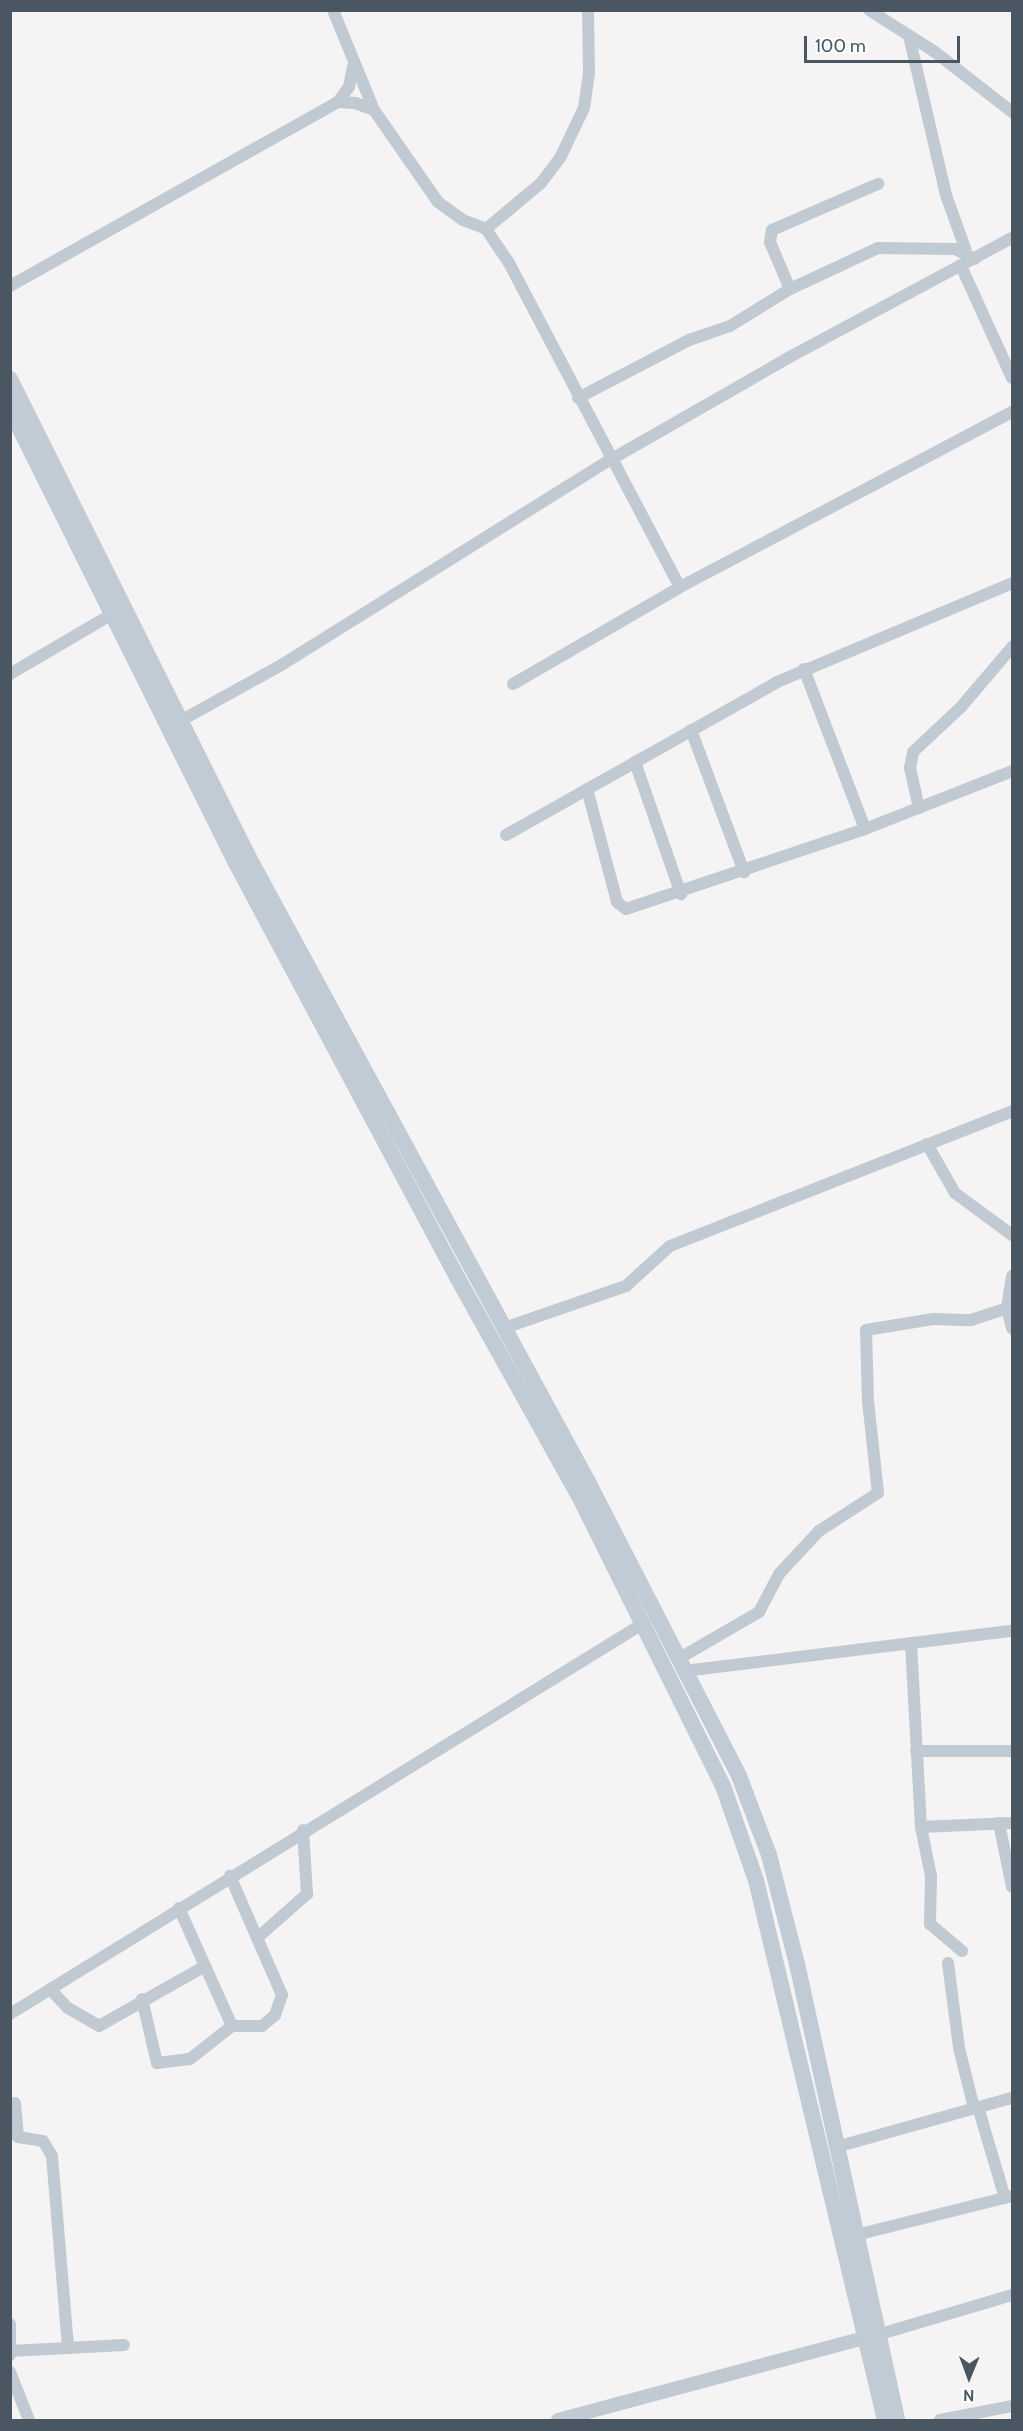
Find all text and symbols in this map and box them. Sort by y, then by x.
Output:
scale bar [807,24,963,62]
text: 100 m [815,35,866,57]
north arrow [939,2347,999,2407]
text: N [963,2386,974,2405]

